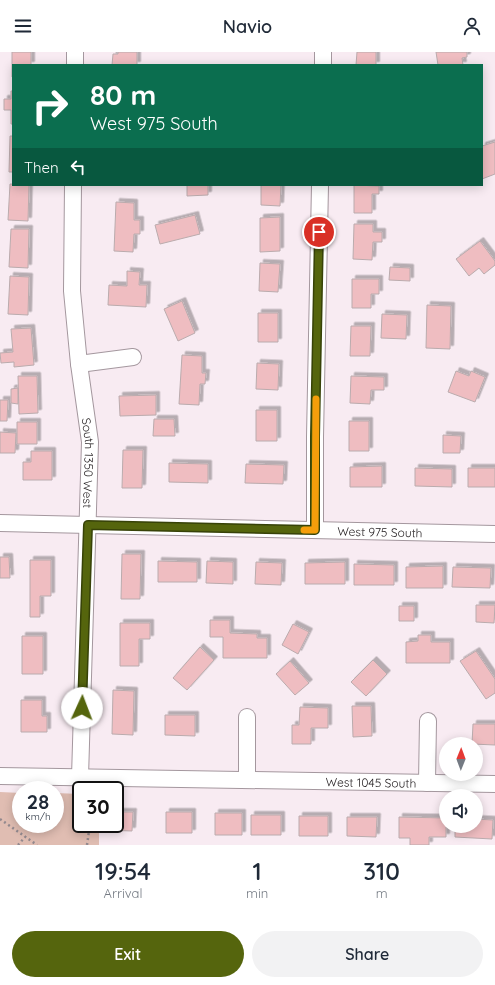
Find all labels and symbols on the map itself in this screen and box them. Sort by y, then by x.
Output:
pin [302,215,336,249]
street label: South 1350 West [79,417,97,508]
street label: West 975 South [337,523,423,540]
position arrow [61,687,103,729]
north arrow [439,737,483,781]
street label: West 1045 South [325,774,416,790]
speed limit sign: 30 [72,781,124,833]

